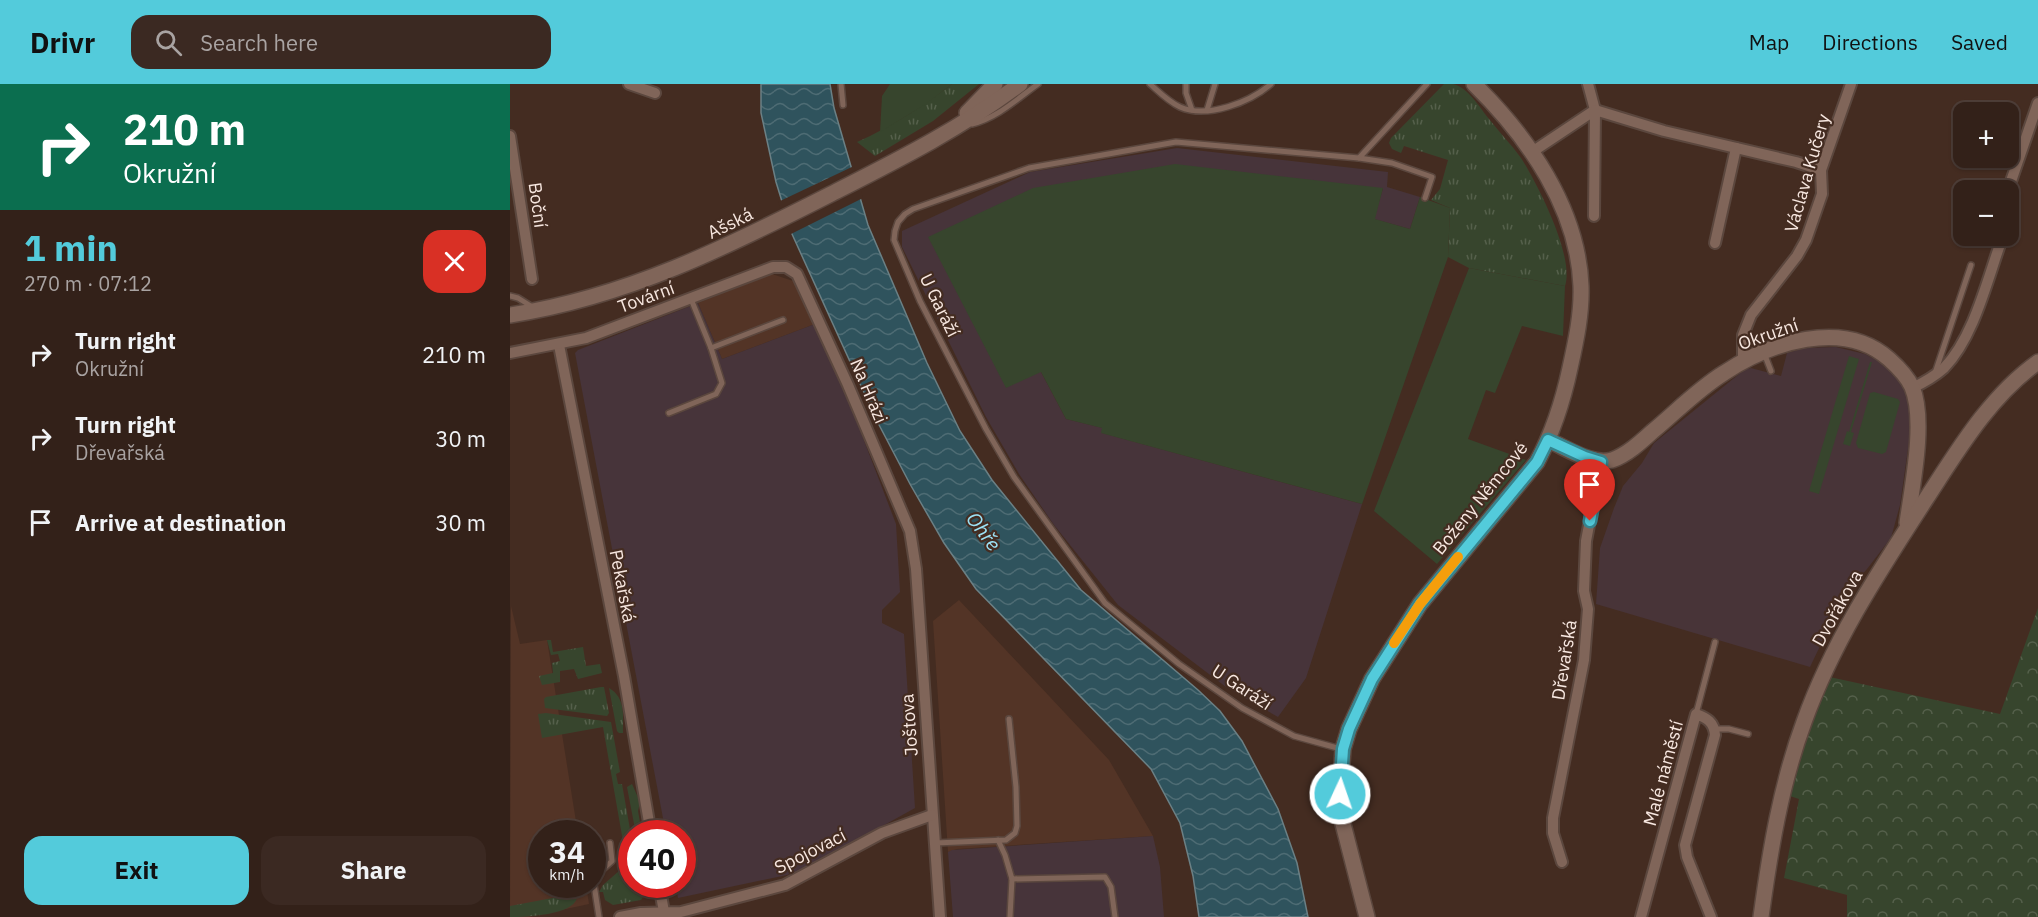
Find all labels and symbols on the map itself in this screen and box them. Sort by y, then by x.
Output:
street label: Václava Kučery [1779,111,1835,235]
street label: Boční [523,181,553,230]
street label: Ašská [703,202,757,244]
street label: U Garáží [915,270,965,341]
street label: Tovární [614,276,678,318]
street label: Okružní [1735,313,1802,355]
street label: Na Hrázi [845,355,893,427]
street label: Boženy Němcové [1427,437,1533,559]
pin [1564,459,1615,521]
water label: Ohře [960,506,1008,556]
street label: Pekařská [605,548,641,625]
street label: Dvořákova [1806,565,1868,651]
street label: Dřevařská [1546,618,1582,702]
street label: U Garáží [1207,659,1277,715]
street label: Joštova [895,693,923,757]
street label: Malé náměstí [1638,717,1688,828]
position arrow [1308,762,1372,826]
speed limit sign: 40 [618,820,696,898]
street label: Spojovací [770,823,850,879]

